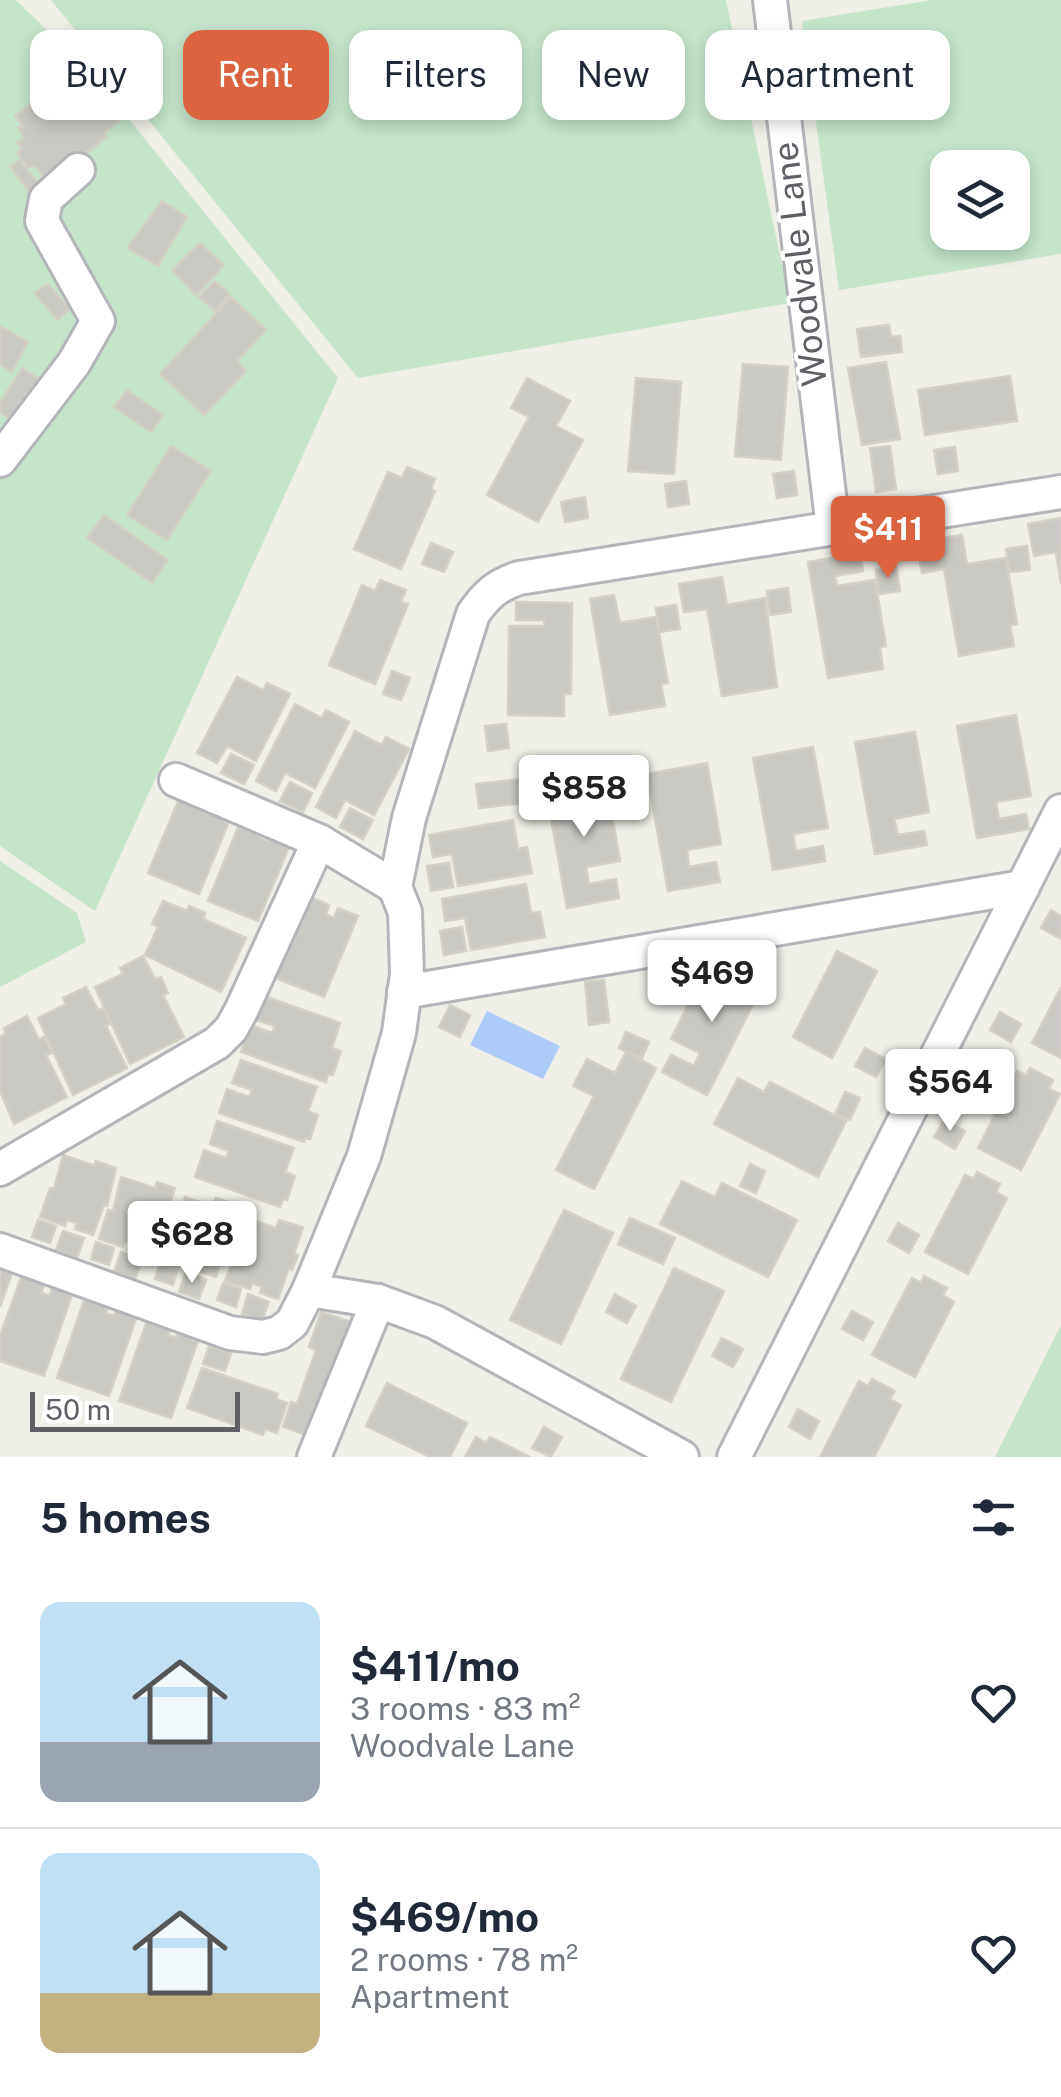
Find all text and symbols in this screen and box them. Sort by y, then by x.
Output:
chip: Buy [30,30,163,120]
chip: Rent [183,30,329,120]
chip: Filters [349,30,522,120]
chip: New [542,30,685,120]
chip: Apartment [705,30,950,120]
street label: Woodvale Lane [764,140,835,388]
map controls [930,150,1030,250]
button: layers [930,150,1030,250]
pin: $411 [829,496,947,581]
text: $411 [853,510,923,547]
pin: $858 [525,755,643,840]
text: $858 [541,769,627,806]
pin: $469 [653,940,771,1025]
text: $469 [670,954,754,991]
pin: $564 [891,1049,1009,1134]
text: $564 [907,1063,993,1100]
pin: $628 [133,1201,251,1286]
text: $628 [150,1215,234,1252]
scale bar [30,1387,240,1432]
text: 50 m [45,1393,111,1426]
icon: filters [966,1490,1021,1545]
text: 5 homes [40,1493,211,1542]
text: $411/mo [350,1641,520,1690]
icon: home [120,1642,240,1762]
icon: heart [966,1675,1021,1730]
text: 3 rooms · 83 m² [350,1690,581,1727]
text: Woodvale Lane [350,1727,575,1764]
text: $469/mo [350,1892,539,1941]
icon: home [120,1893,240,2013]
icon: heart [966,1926,1021,1981]
text: 2 rooms · 78 m² [350,1941,578,1978]
text: Apartment [350,1978,510,2015]

